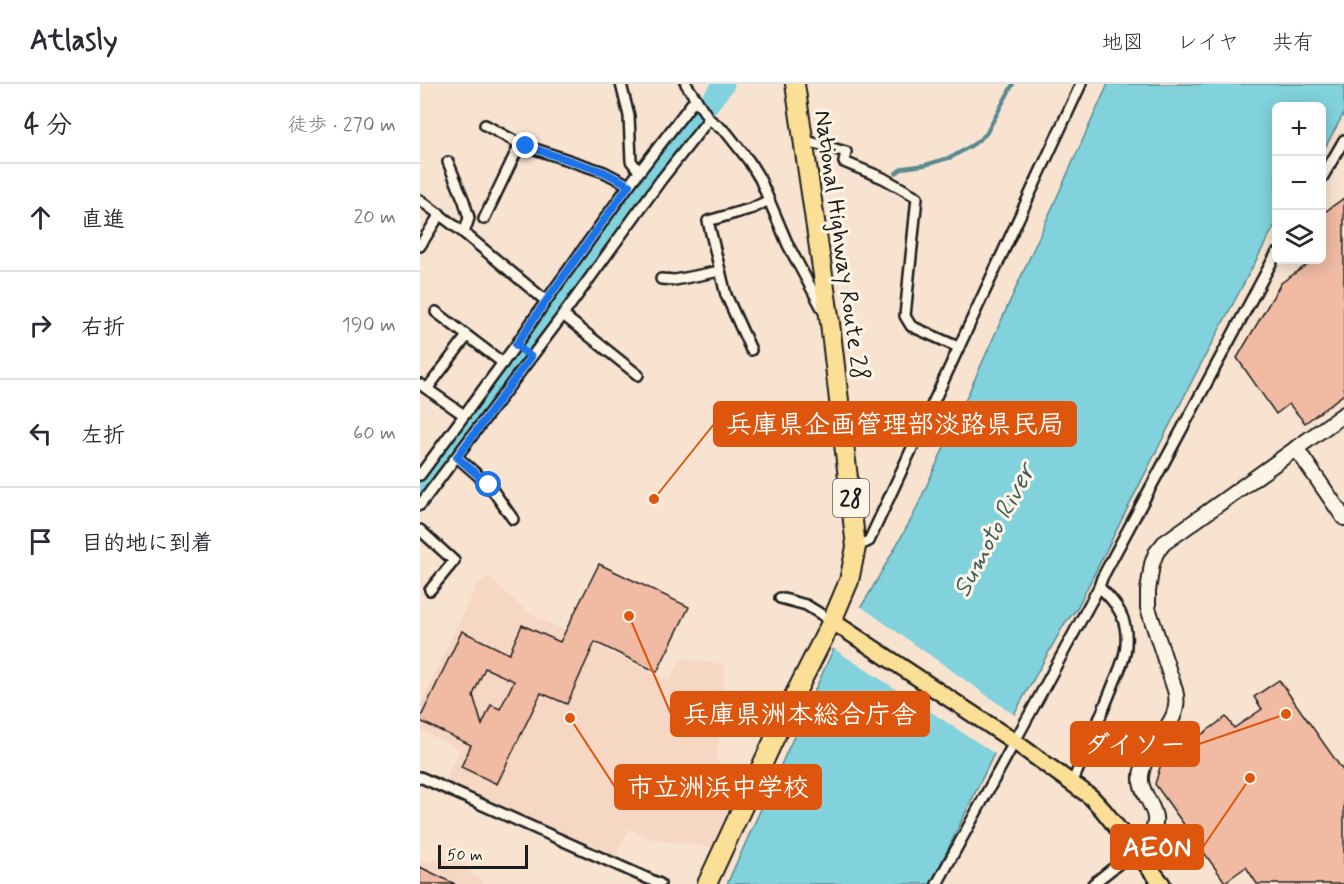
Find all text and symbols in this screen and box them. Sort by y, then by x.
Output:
text: Atlasly [30,23,118,60]
text: 地図 [1102,29,1144,57]
text: レイヤ [1177,29,1239,57]
text: 共有 [1272,29,1314,57]
map controls [1272,102,1326,264]
button: + [1272,102,1326,156]
street label: National Highway Route 28 [806,108,875,382]
text: 4 分 [24,109,72,143]
text: 徒歩 · 270 m [287,112,396,139]
route end [512,132,538,158]
button: − [1272,156,1326,210]
icon: ahead [24,201,57,234]
text: 20 m [353,204,396,231]
text: 直進 [81,206,125,234]
button: layers [1272,210,1326,264]
icon: right [24,309,57,342]
text: 190 m [342,312,396,339]
text: 右折 [81,314,125,342]
callout: 兵庫県企画管理部淡路県民局 [714,402,1076,446]
text: 兵庫県企画管理部淡路県民局 [726,409,1064,443]
icon: left [24,417,57,450]
text: 60 m [353,420,396,447]
text: 左折 [81,422,125,450]
water label: Sumoto River [946,455,1046,603]
route start [475,471,501,497]
road number: 28 [833,479,869,517]
icon: arrive [24,525,57,558]
text: 目的地に到着 [81,530,213,558]
callout: 兵庫県洲本総合庁舎 [671,692,929,736]
text: 兵庫県洲本総合庁舎 [683,699,917,733]
callout: ダイソー [1071,722,1199,766]
text: ダイソー [1084,729,1186,763]
callout: 市立洲浜中学校 [615,765,821,809]
text: 市立洲浜中学校 [627,772,809,806]
callout: AEON [1111,825,1203,869]
text: AEON [1123,832,1191,866]
scale bar [438,842,528,870]
text: 50 m [447,845,483,866]

